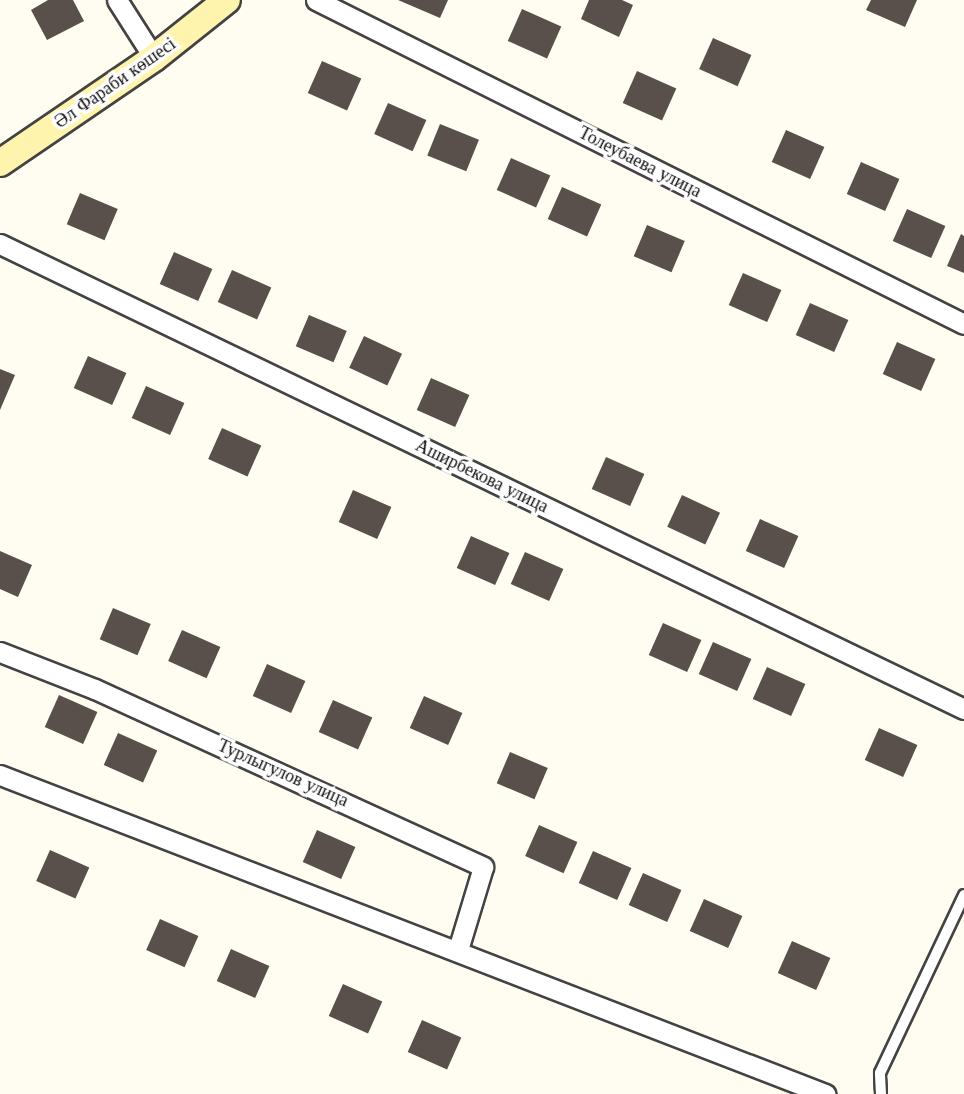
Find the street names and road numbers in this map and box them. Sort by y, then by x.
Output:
street label: Әл Фараби көшесі [50,33,180,133]
street label: Толеубаева улица [575,122,705,202]
street label: Аширбекова улица [412,434,552,518]
street label: Турлыгулов улица [214,735,352,811]

